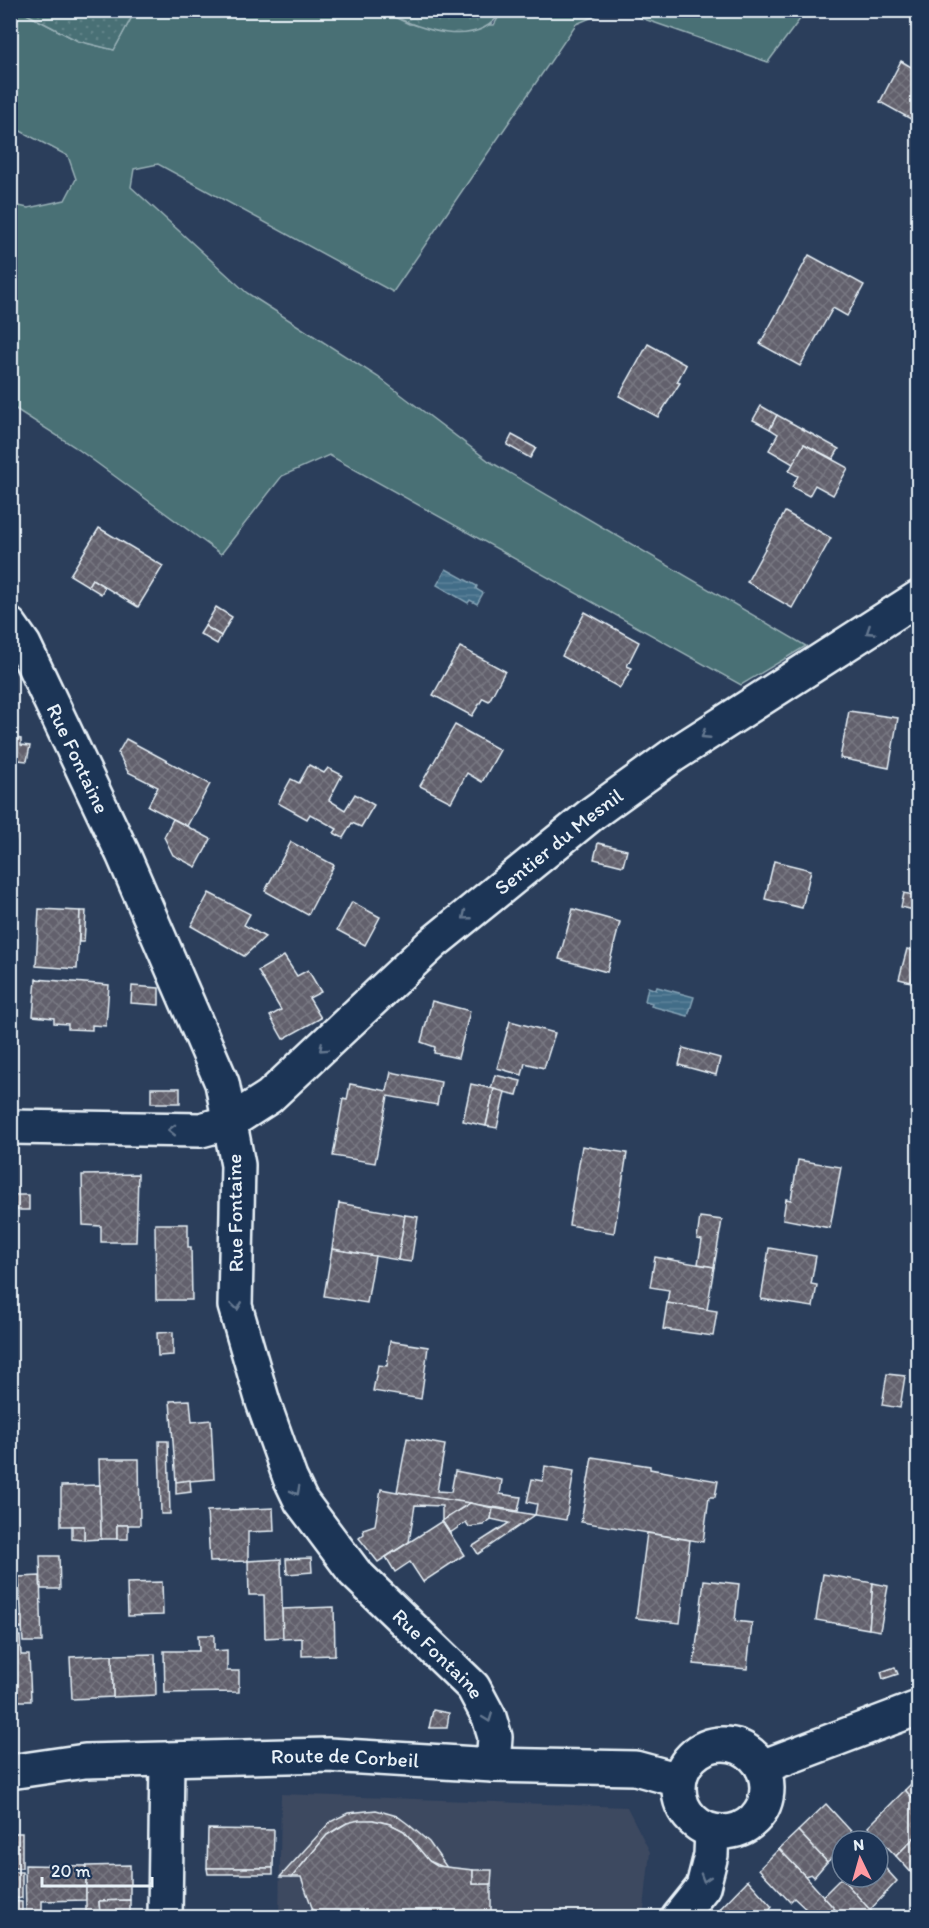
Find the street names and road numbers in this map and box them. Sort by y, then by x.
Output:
street label: Rue Fontaine [42,699,115,817]
street label: Sentier du Mesnil [489,783,628,900]
street label: Rue Fontaine [221,1153,248,1273]
street label: Rue Fontaine [387,1603,490,1703]
street label: Route de Corbeil [271,1742,420,1773]

